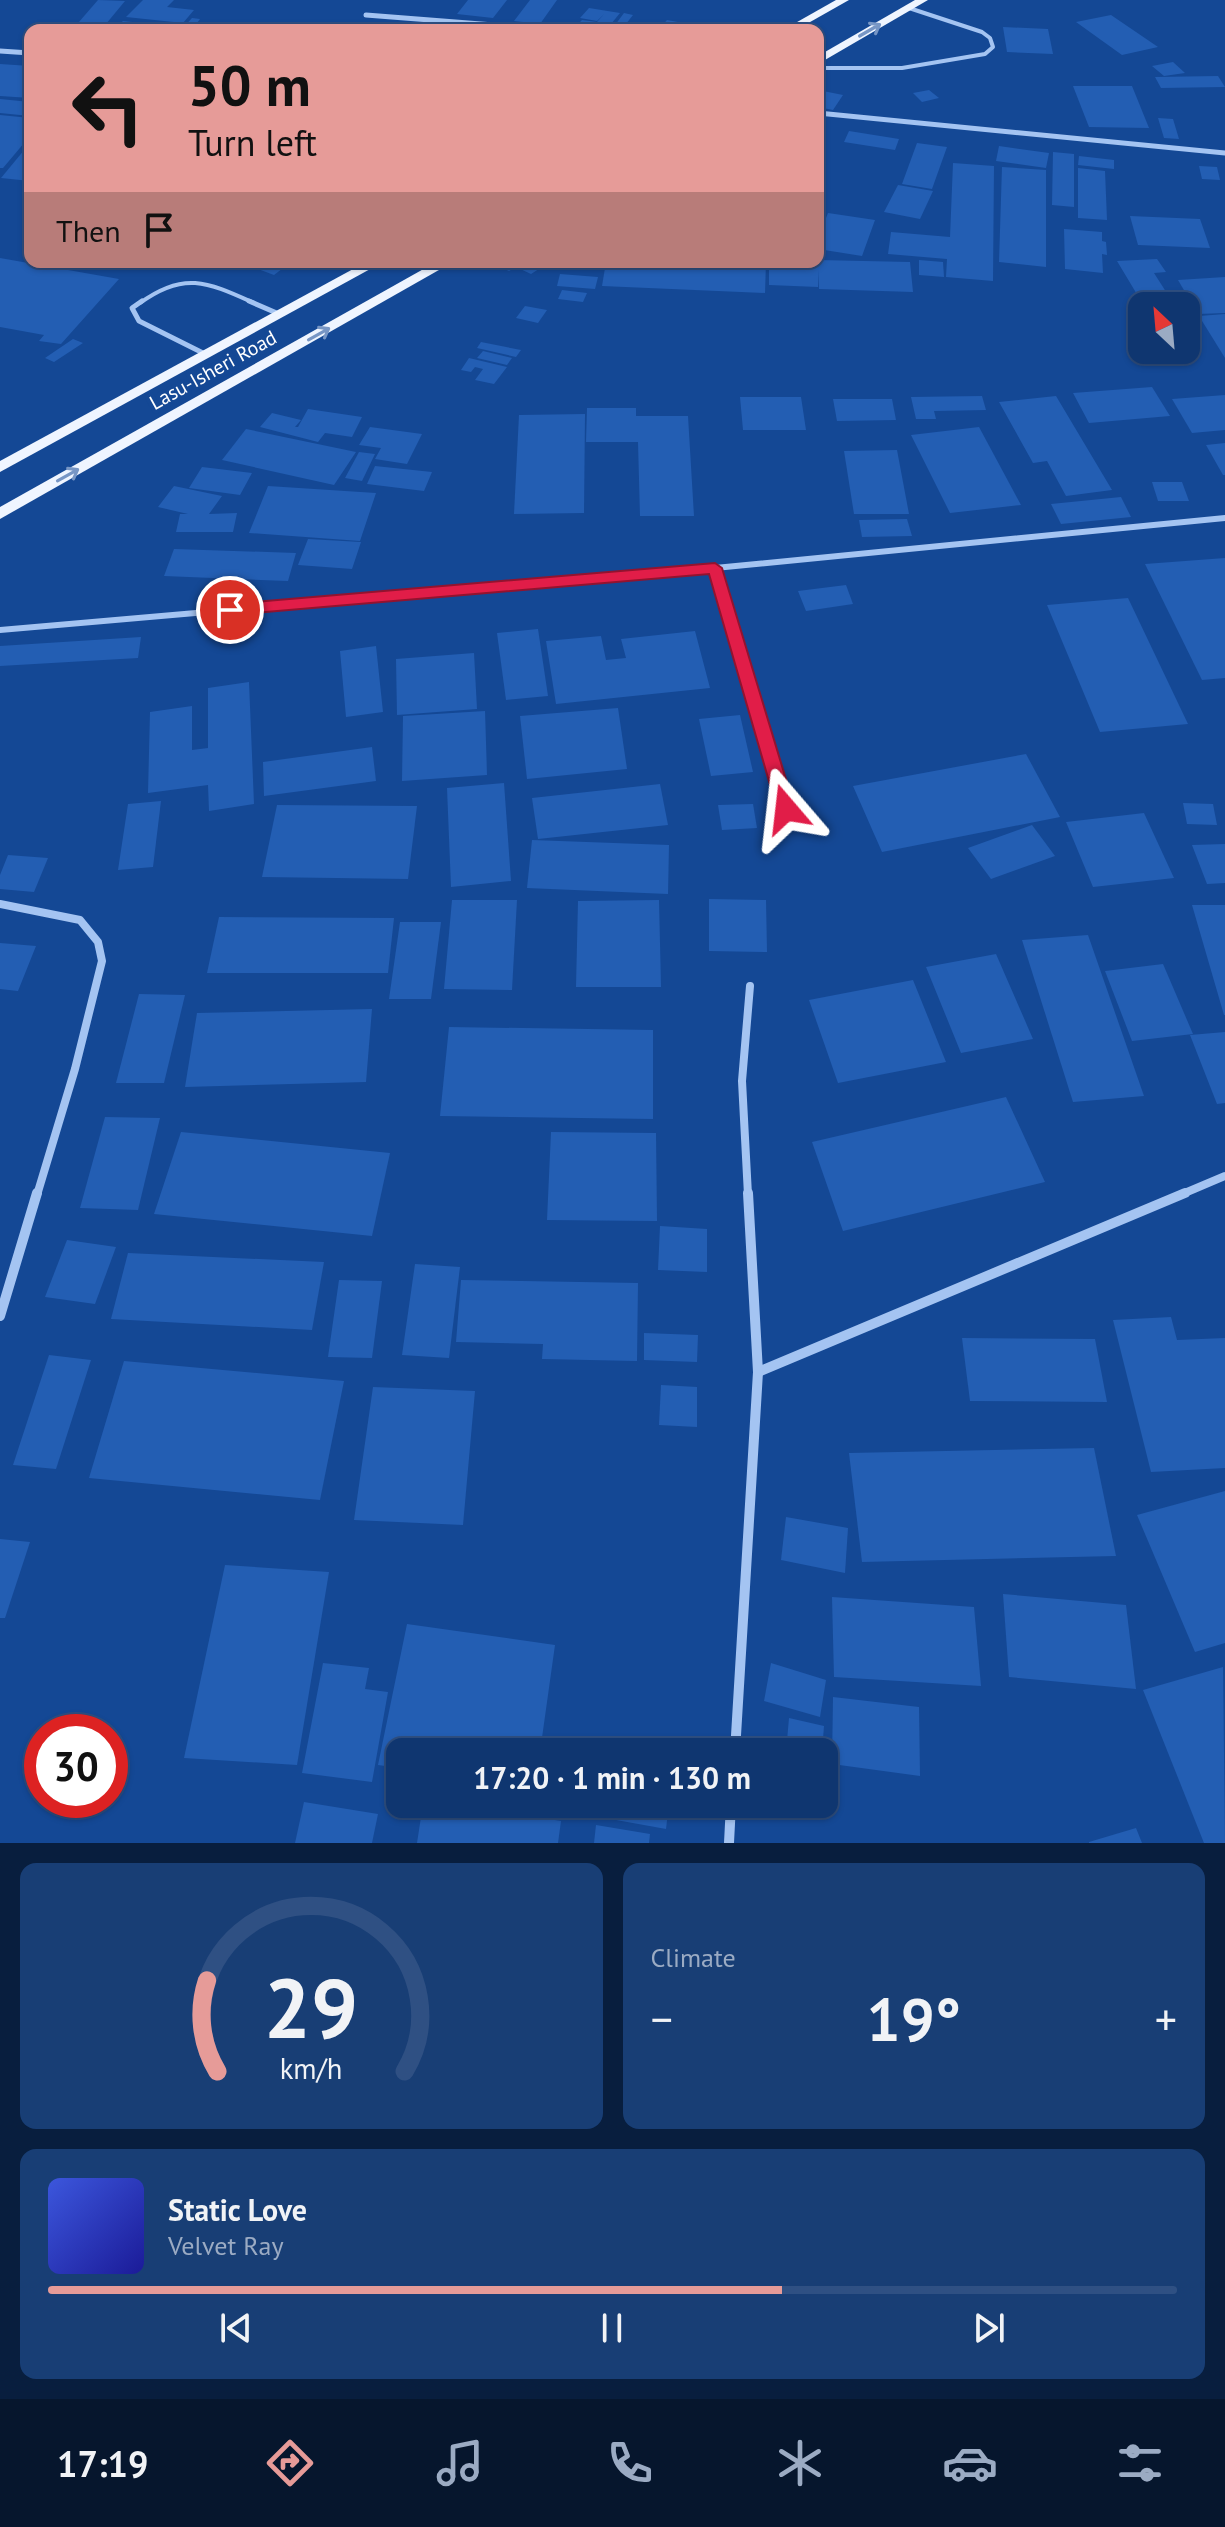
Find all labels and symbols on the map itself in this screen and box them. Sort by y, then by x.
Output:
one-way arrow [858,22,882,37]
north arrow [1128,292,1200,364]
street label: Lasu-Isheri Road [145,324,281,416]
one-way arrow [307,326,330,342]
one-way arrow [56,467,79,483]
pin [196,576,264,644]
position arrow [744,767,828,851]
speed limit sign: 30 [24,1714,128,1818]

